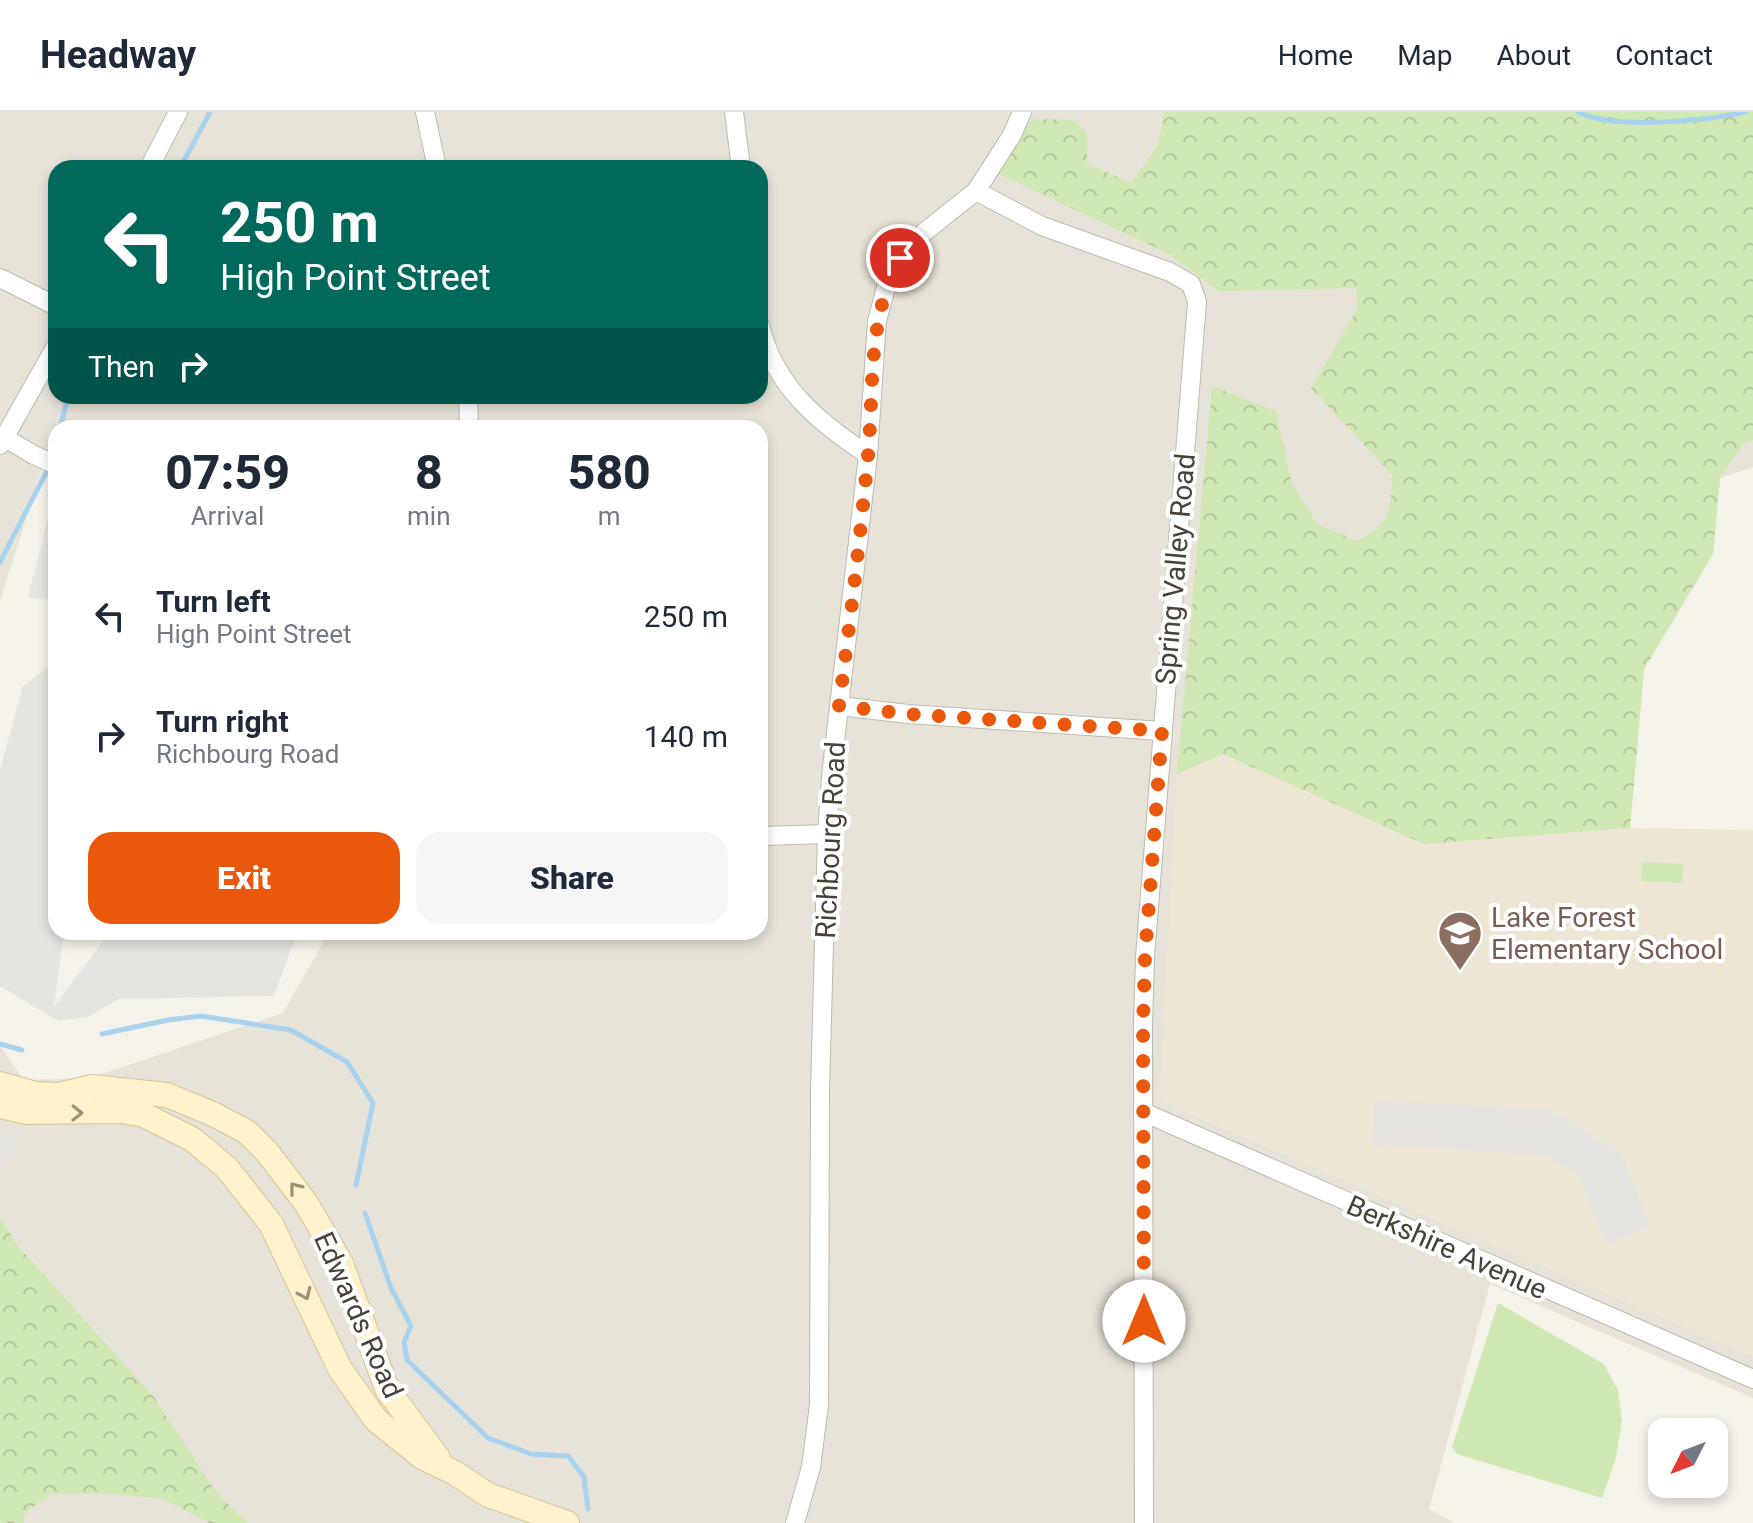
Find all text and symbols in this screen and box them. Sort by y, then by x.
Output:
text: Headway [40,33,196,77]
text: Home [1278,39,1353,72]
text: Map [1397,39,1453,72]
text: About [1497,39,1571,72]
text: Contact [1615,39,1713,72]
text: 250 m [220,190,379,256]
icon: left [88,192,192,296]
pin [866,224,934,292]
icon: arrive [878,236,922,280]
text: High Point Street [220,257,491,299]
icon: right [171,344,215,388]
text: Then [88,349,155,384]
text: 07:59 [165,444,290,501]
text: 8 [415,444,443,501]
text: 580 [568,444,651,501]
street label: Spring Valley Road [1149,452,1202,686]
text: Arrival [191,501,264,531]
text: min [407,501,451,531]
text: m [598,501,621,531]
text: Turn left [156,584,271,619]
icon: left [88,594,132,638]
text: 250 m [644,599,728,634]
text: High Point Street [156,619,352,649]
text: Turn right [156,704,289,739]
icon: right [88,714,132,758]
text: 140 m [644,719,728,754]
text: Richbourg Road [156,739,339,769]
street label: Richbourg Road [809,741,852,939]
button: Exit [88,832,400,924]
button: Share [416,832,728,924]
place label: Lake Forest Elementary School [1491,901,1723,966]
school or university icon: Lake Forest Elementary School [1436,909,1484,972]
one-way arrow [71,1104,84,1122]
one-way arrow [290,1182,304,1197]
street label: Berkshire Avenue [1342,1189,1552,1306]
street label: Edwards Road [307,1227,410,1403]
position arrow [1102,1279,1186,1363]
one-way arrow [296,1286,312,1300]
north arrow [1648,1418,1728,1498]
map controls [1648,1418,1728,1498]

